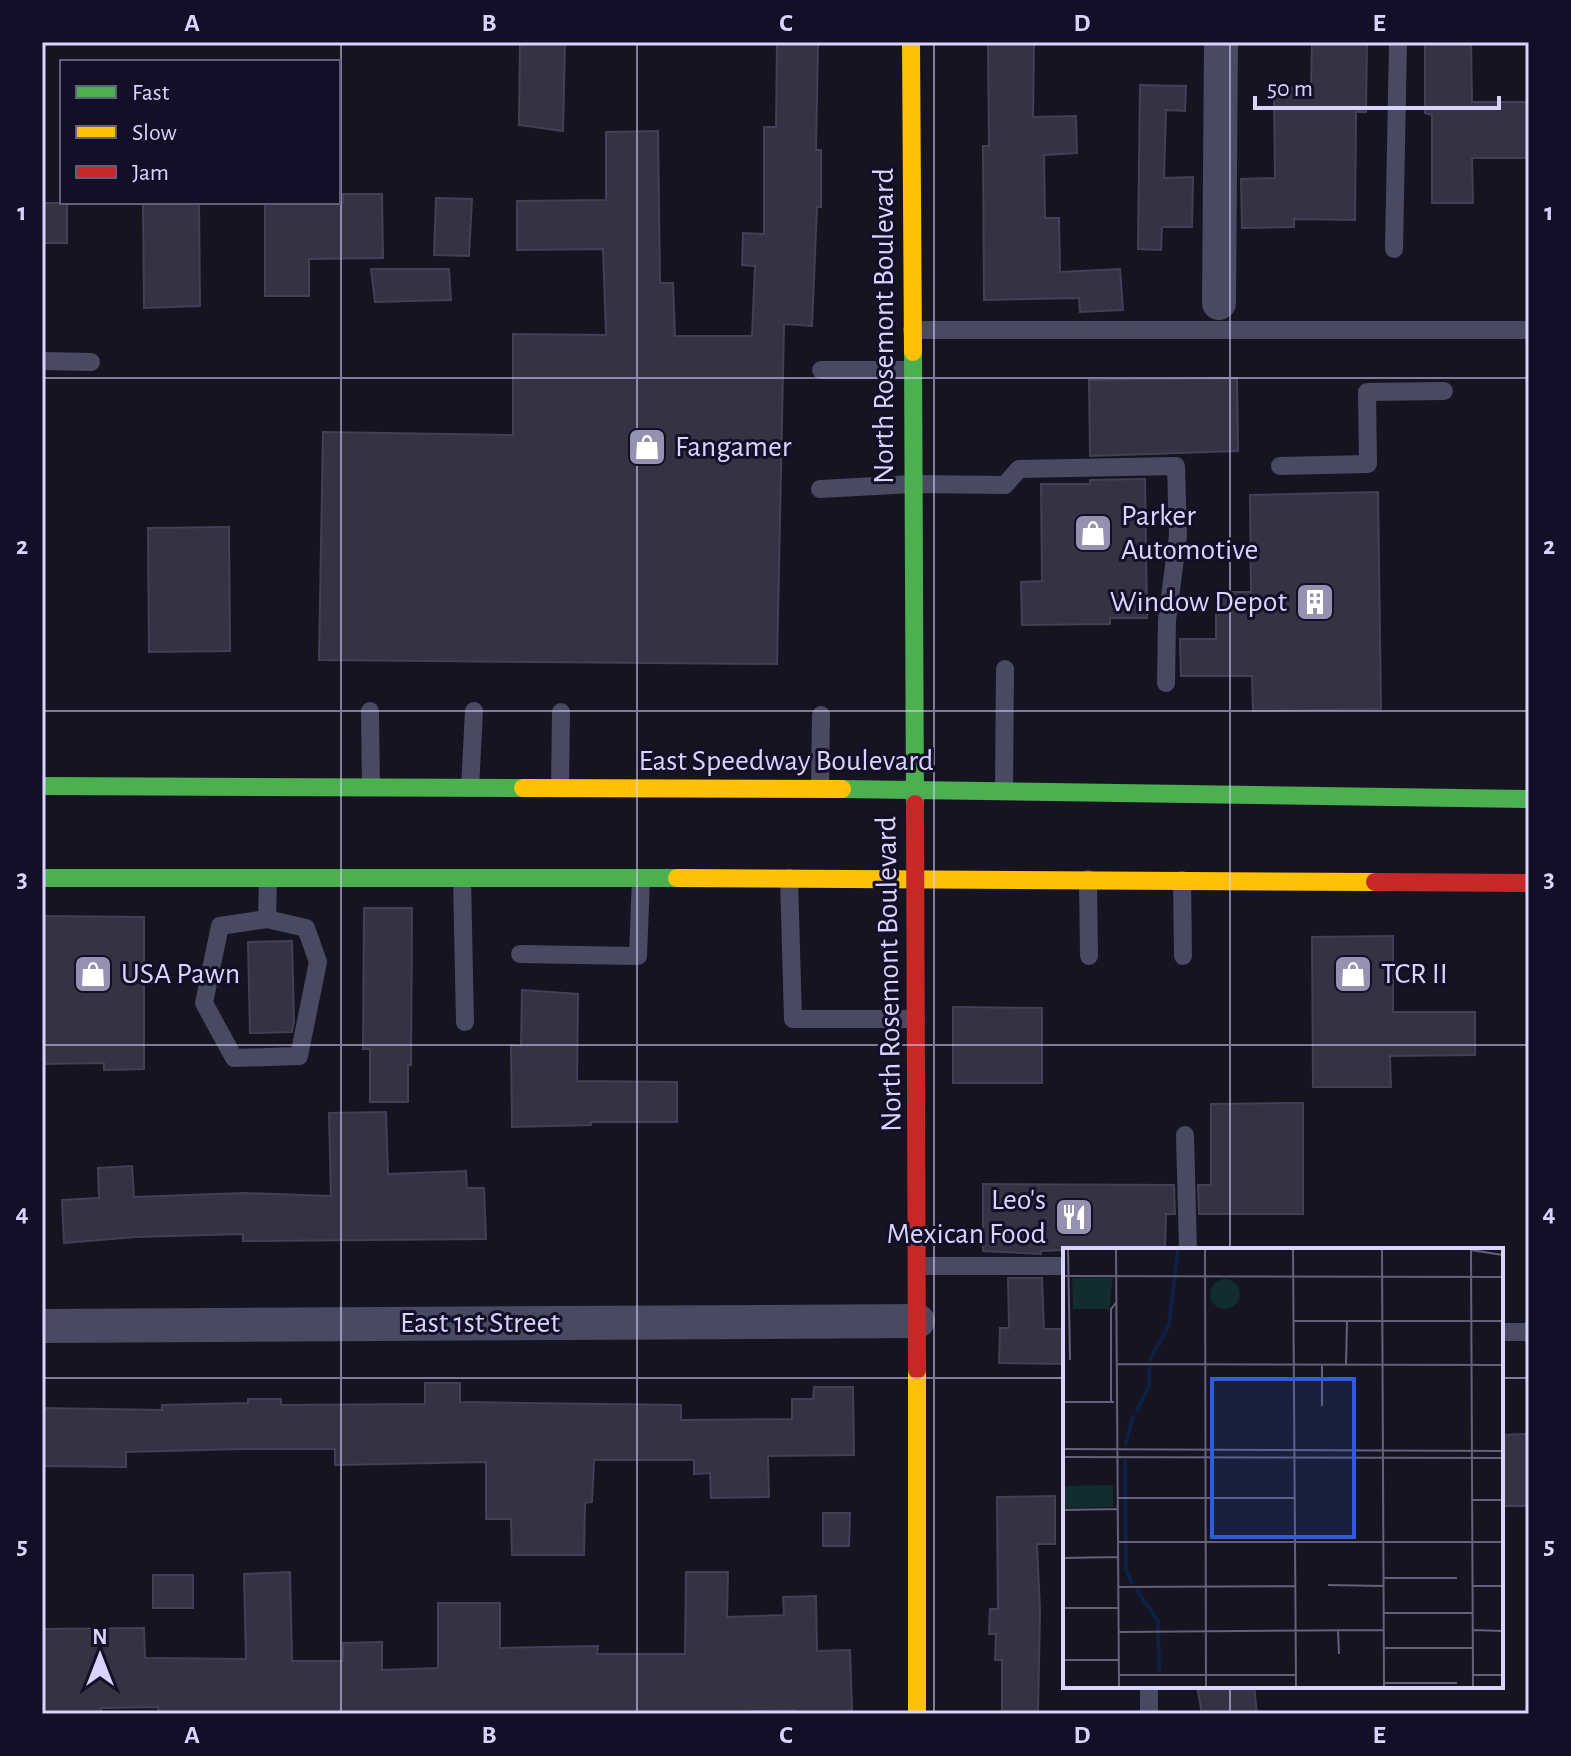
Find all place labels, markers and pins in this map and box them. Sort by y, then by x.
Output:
shop icon: Fangamer [626,426,668,468]
place label: Fangamer [675,432,792,462]
place label: Parker Automotive [1121,501,1258,565]
shop icon: Parker Automotive [1072,512,1114,554]
building icon: Window Depot [1294,581,1336,623]
place label: Window Depot [1110,587,1287,617]
shop icon: USA Pawn [72,953,114,995]
shop icon: TCR II [1332,953,1374,995]
place label: USA Pawn [121,959,240,989]
place label: TCR II [1381,959,1448,989]
place label: Leo's Mexican Food [887,1185,1046,1249]
restaurant icon: Leo's Mexican Food [1053,1196,1095,1238]

